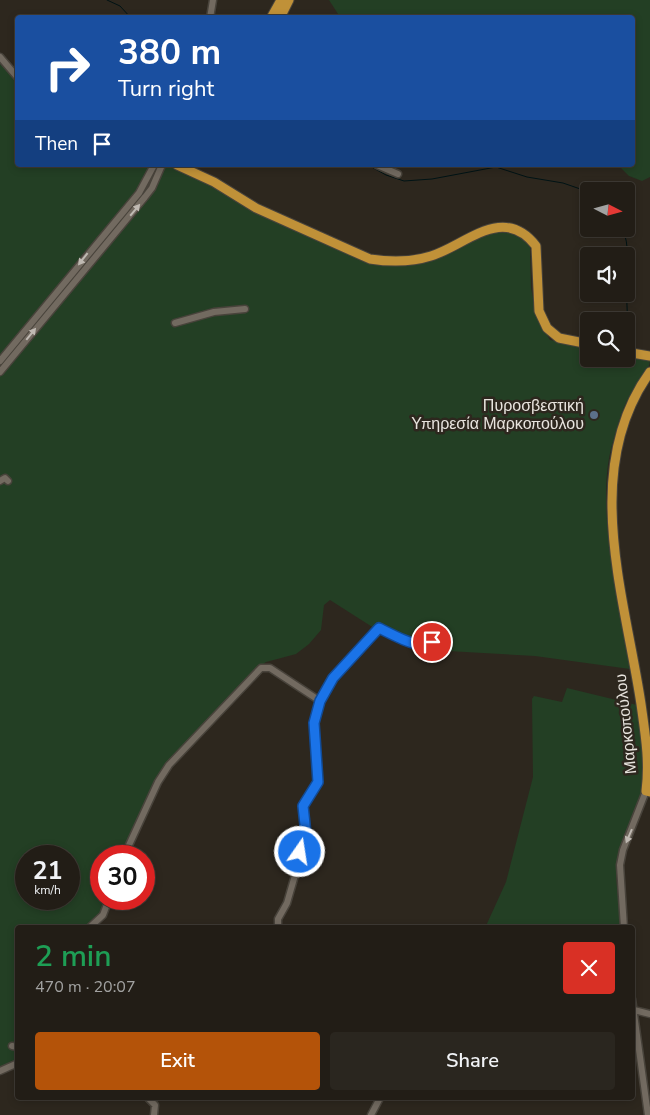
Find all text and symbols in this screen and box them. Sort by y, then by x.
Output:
text: 380 m [118,29,221,76]
icon: right [35,35,100,100]
text: Turn right [118,74,214,104]
icon: arrive [88,130,116,158]
text: Then [35,131,78,157]
north arrow [580,182,635,238]
map controls [580,182,635,367]
one-way arrow [129,204,141,216]
button: sound [580,247,635,302]
one-way arrow [78,252,88,266]
button: search [580,312,635,367]
one-way arrow [25,328,36,341]
place label: Πυροσβεστική Υπηρεσία Μαρκοπούλου [411,395,584,435]
marker: Πυροσβεστική Υπηρεσία Μαρκοπούλου [588,409,600,421]
pin [411,621,453,663]
icon: arrive [418,628,446,656]
street label: Μαρκοπούλου [610,673,642,775]
position arrow [273,825,325,877]
one-way arrow [624,829,632,843]
speed limit sign: 30 [90,845,155,910]
text: 21 [32,854,63,888]
text: km/h [34,882,61,898]
text: 2 min [35,936,111,977]
button: close [563,942,615,994]
text: 470 m · 20:07 [35,976,136,998]
button: Exit [35,1032,320,1090]
button: Share [330,1032,615,1090]

